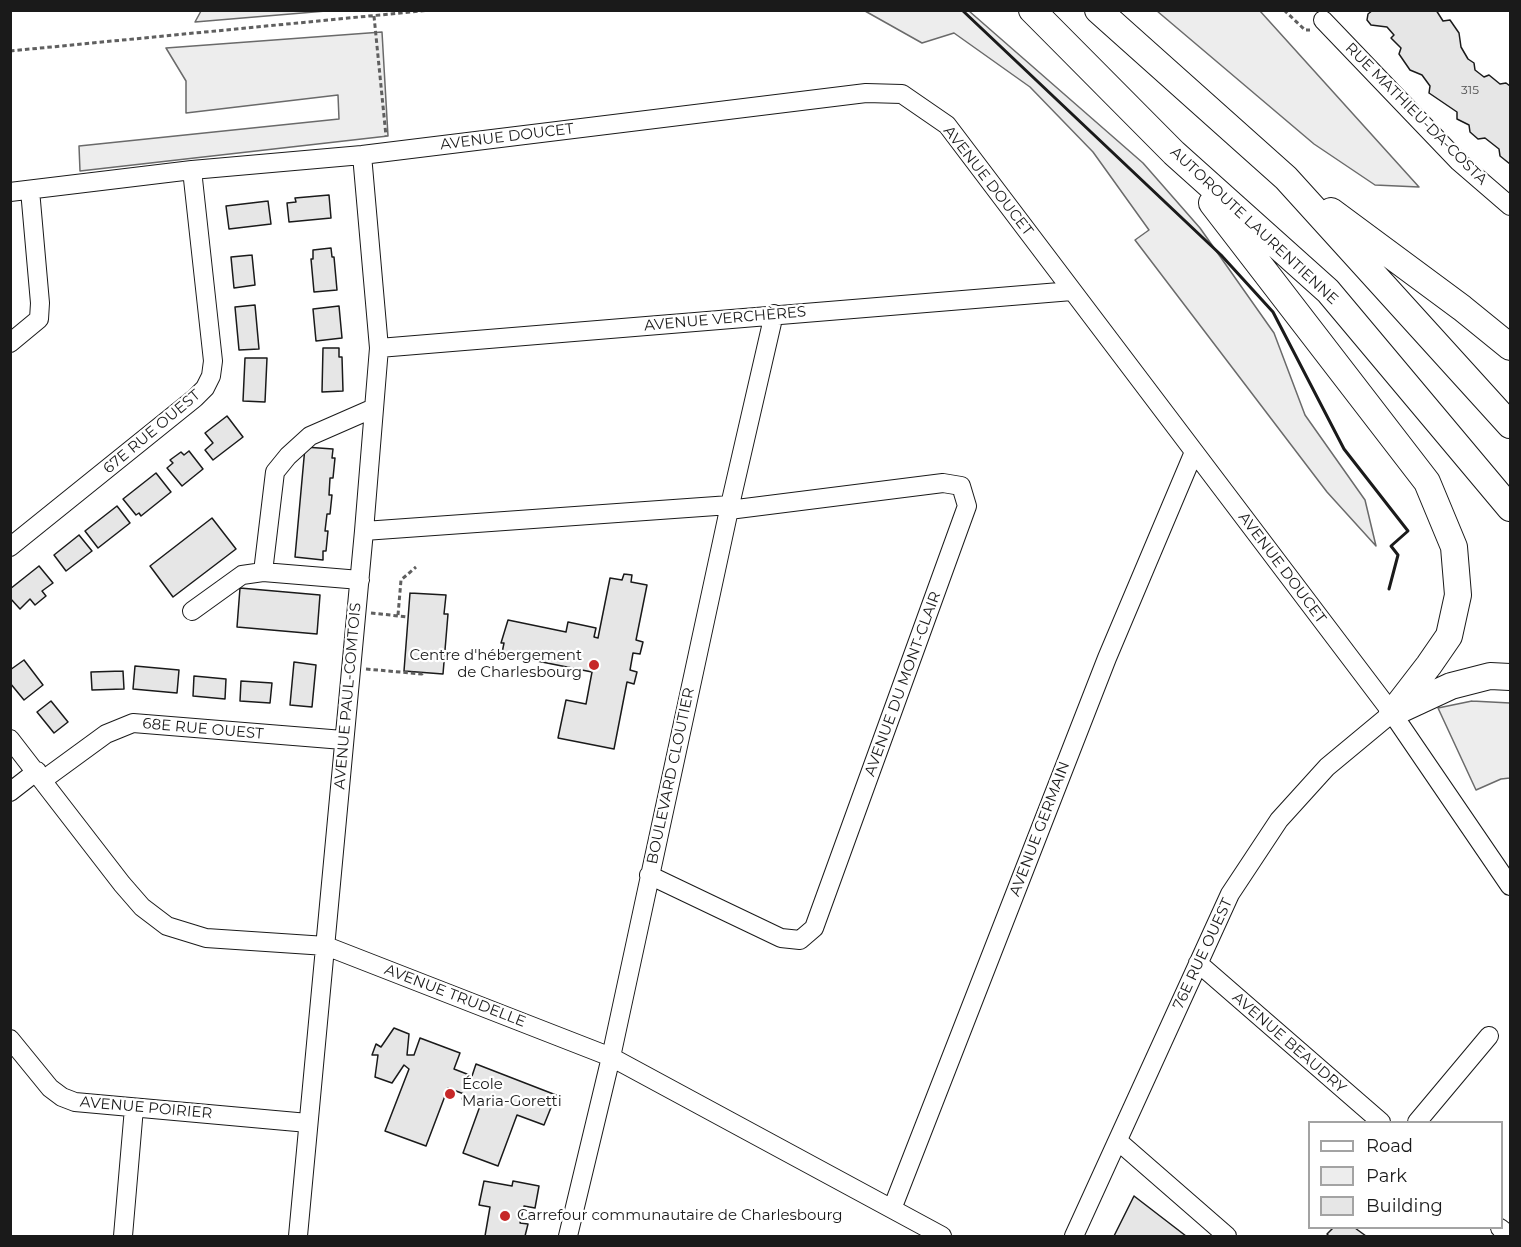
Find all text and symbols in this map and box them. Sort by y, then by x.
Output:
street label: RUE MATHIEU-DA-COSTA [1341,39,1491,189]
house number: 315 [1461,83,1479,97]
street label: AVENUE DOUCET [439,120,575,154]
street label: AVENUE DOUCET [939,122,1037,240]
street label: AUTOROUTE LAURENTIENNE [1166,143,1342,309]
street label: AVENUE VERCHÈRES [643,303,807,335]
street label: 67E RUE OUEST [100,386,204,478]
street label: AVENUE DOUCET [1234,509,1330,627]
street label: AVENUE DU MONT-CLAIR [861,589,945,779]
street label: AVENUE PAUL-COMTOIS [331,602,365,790]
place label: Centre d'hébergement de Charlesbourg [410,647,582,682]
marker: Centre d'hébergement de Charlesbourg [587,658,601,672]
street label: BOULEVARD CLOUTIER [643,686,699,866]
street label: 68E RUE OUEST [142,715,264,743]
street label: AVENUE GERMAIN [1006,759,1074,899]
street label: 76E RUE OUEST [1169,896,1237,1012]
street label: AVENUE TRUDELLE [382,961,528,1031]
street label: AVENUE BEAUDRY [1228,989,1350,1097]
place label: École Maria-Goretti [462,1076,562,1111]
marker: École Maria-Goretti [443,1087,457,1101]
street label: AVENUE POIRIER [79,1093,213,1123]
legend [1308,1121,1503,1229]
text: Road [1366,1135,1413,1157]
text: Park [1366,1165,1407,1187]
text: Building [1366,1195,1443,1217]
place label: Carrefour communautaire de Charlesbourg [517,1207,843,1225]
marker: Carrefour communautaire de Charlesbourg [498,1209,512,1223]

